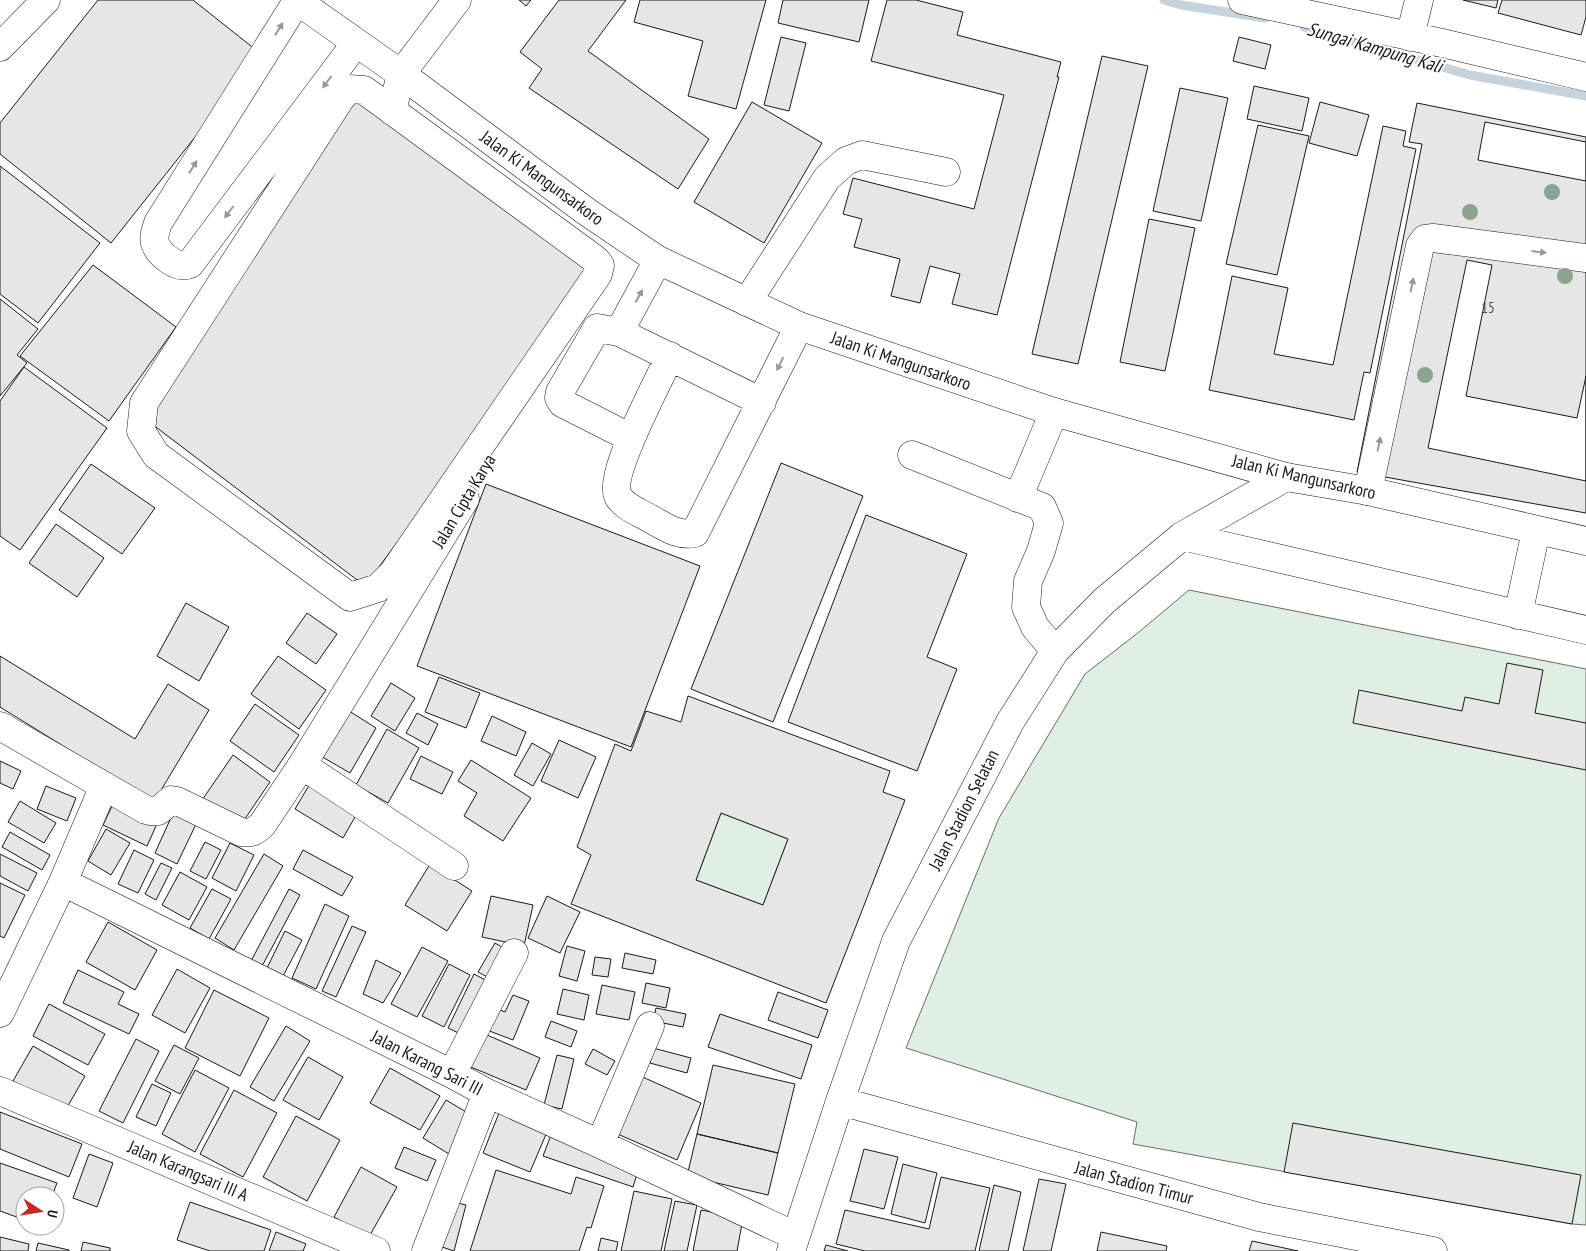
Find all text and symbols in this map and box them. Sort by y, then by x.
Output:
water label: Sungai Kampung Kali [1304,16,1448,79]
one-way arrow [274,23,284,36]
one-way arrow [321,75,332,88]
street label: Jalan Ki Mangunsarkoro [475,125,609,230]
one-way arrow [188,160,197,173]
one-way arrow [224,205,234,219]
one-way arrow [1531,248,1547,256]
one-way arrow [1408,277,1416,292]
one-way arrow [635,289,643,303]
house number: 15 [1481,298,1495,317]
street label: Jalan Ki Mangunsarkoro [827,325,975,395]
one-way arrow [776,357,784,371]
one-way arrow [1375,436,1383,451]
street label: Jalan Ki Mangunsarkoro [1229,449,1378,504]
street label: Jalan Cipta Karya [426,450,501,553]
street label: Jalan Stadion Selatan [923,746,1004,875]
street label: Jalan Karang Sari III [367,1024,487,1101]
street label: Jalan Karangsari III A [124,1134,252,1206]
street label: Jalan Stadion Timur [1071,1155,1196,1209]
north arrow [15,1186,65,1236]
text: U [43,1208,62,1219]

